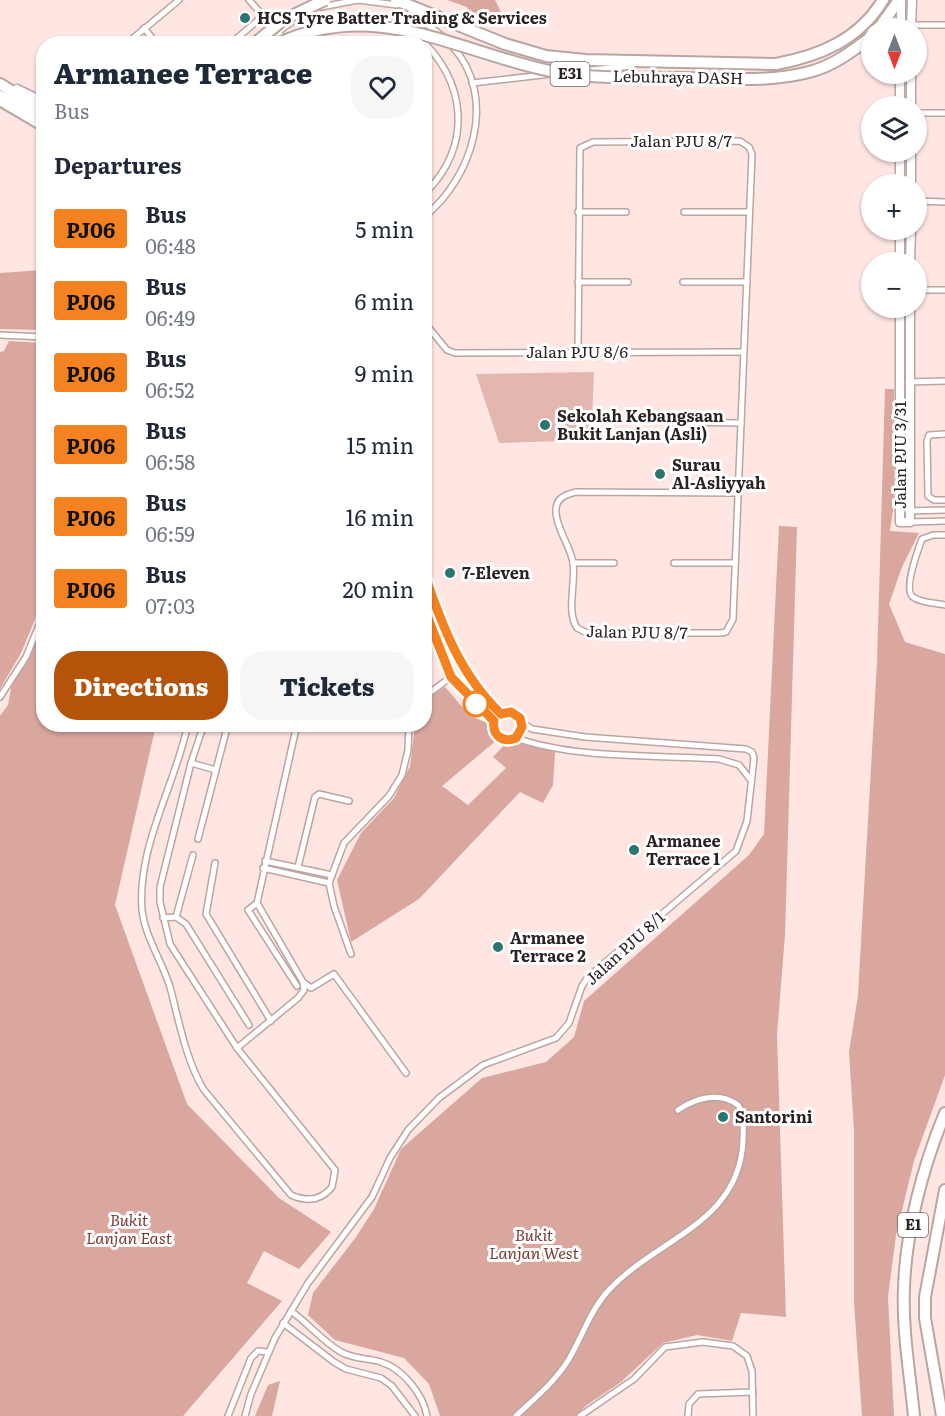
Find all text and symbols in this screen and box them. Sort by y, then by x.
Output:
place label: HCS Tyre Batter Trading & Services [257,5,547,29]
marker: HCS Tyre Batter Trading & Services [238,11,252,25]
north arrow [861,18,927,84]
map controls [861,18,927,318]
text: Armanee Terrace [54,51,312,93]
button: heart [351,56,414,119]
road number: E31 [550,62,590,86]
street label: Lebuhraya DASH [613,63,743,89]
text: Bus [54,95,89,125]
button: layers [861,96,927,162]
street label: Jalan PJU 8/7 [630,128,732,152]
text: Departures [54,148,181,181]
button: + [861,174,927,240]
text: Bus [145,197,186,230]
text: 5 min [355,212,414,245]
text: PJ06 [66,213,115,244]
text: 06:48 [145,230,196,260]
button: − [861,252,927,318]
text: Bus [145,269,186,302]
text: 6 min [355,284,414,317]
text: PJ06 [66,285,115,316]
text: 06:49 [145,302,195,332]
street label: Jalan PJU 8/6 [526,339,628,363]
text: Bus [145,341,186,374]
text: 9 min [355,356,414,389]
text: PJ06 [66,357,115,388]
text: 06:52 [145,374,194,404]
street label: Jalan PJU 3/31 [887,401,911,509]
place label: Sekolah Kebangsaan Bukit Lanjan (Asli) [557,403,724,445]
text: Bus [145,413,186,446]
marker: Sekolah Kebangsaan Bukit Lanjan (Asli) [538,418,552,432]
text: 15 min [346,428,414,461]
text: PJ06 [66,429,115,460]
text: 06:58 [145,446,195,476]
place label: Surau Al-Asliyyah [672,452,766,494]
marker: Surau Al-Asliyyah [653,467,667,481]
text: Bus [145,485,186,518]
text: 16 min [346,500,414,533]
text: PJ06 [66,501,115,532]
text: 06:59 [145,518,195,548]
text: Bus [145,557,186,590]
place label: 7-Eleven [462,560,530,584]
marker: 7-Eleven [443,566,457,580]
text: 20 min [342,572,414,605]
text: PJ06 [66,573,115,604]
text: 07:03 [145,590,195,620]
street label: Jalan PJU 8/7 [586,618,688,644]
button: Directions [54,651,228,720]
button: Tickets [240,651,414,720]
unlabelled marker [463,691,489,717]
place label: Armanee Terrace 1 [646,828,721,870]
marker: Armanee Terrace 1 [627,843,641,857]
street label: Jalan PJU 8/1 [579,905,670,990]
place label: Armanee Terrace 2 [510,925,586,967]
marker: Armanee Terrace 2 [491,940,505,954]
place label: Santorini [735,1104,813,1128]
marker: Santorini [716,1110,730,1124]
park label: Bukit Lanjan East [86,1207,173,1249]
road number: E1 [898,1213,928,1237]
park label: Bukit Lanjan West [489,1222,580,1264]

